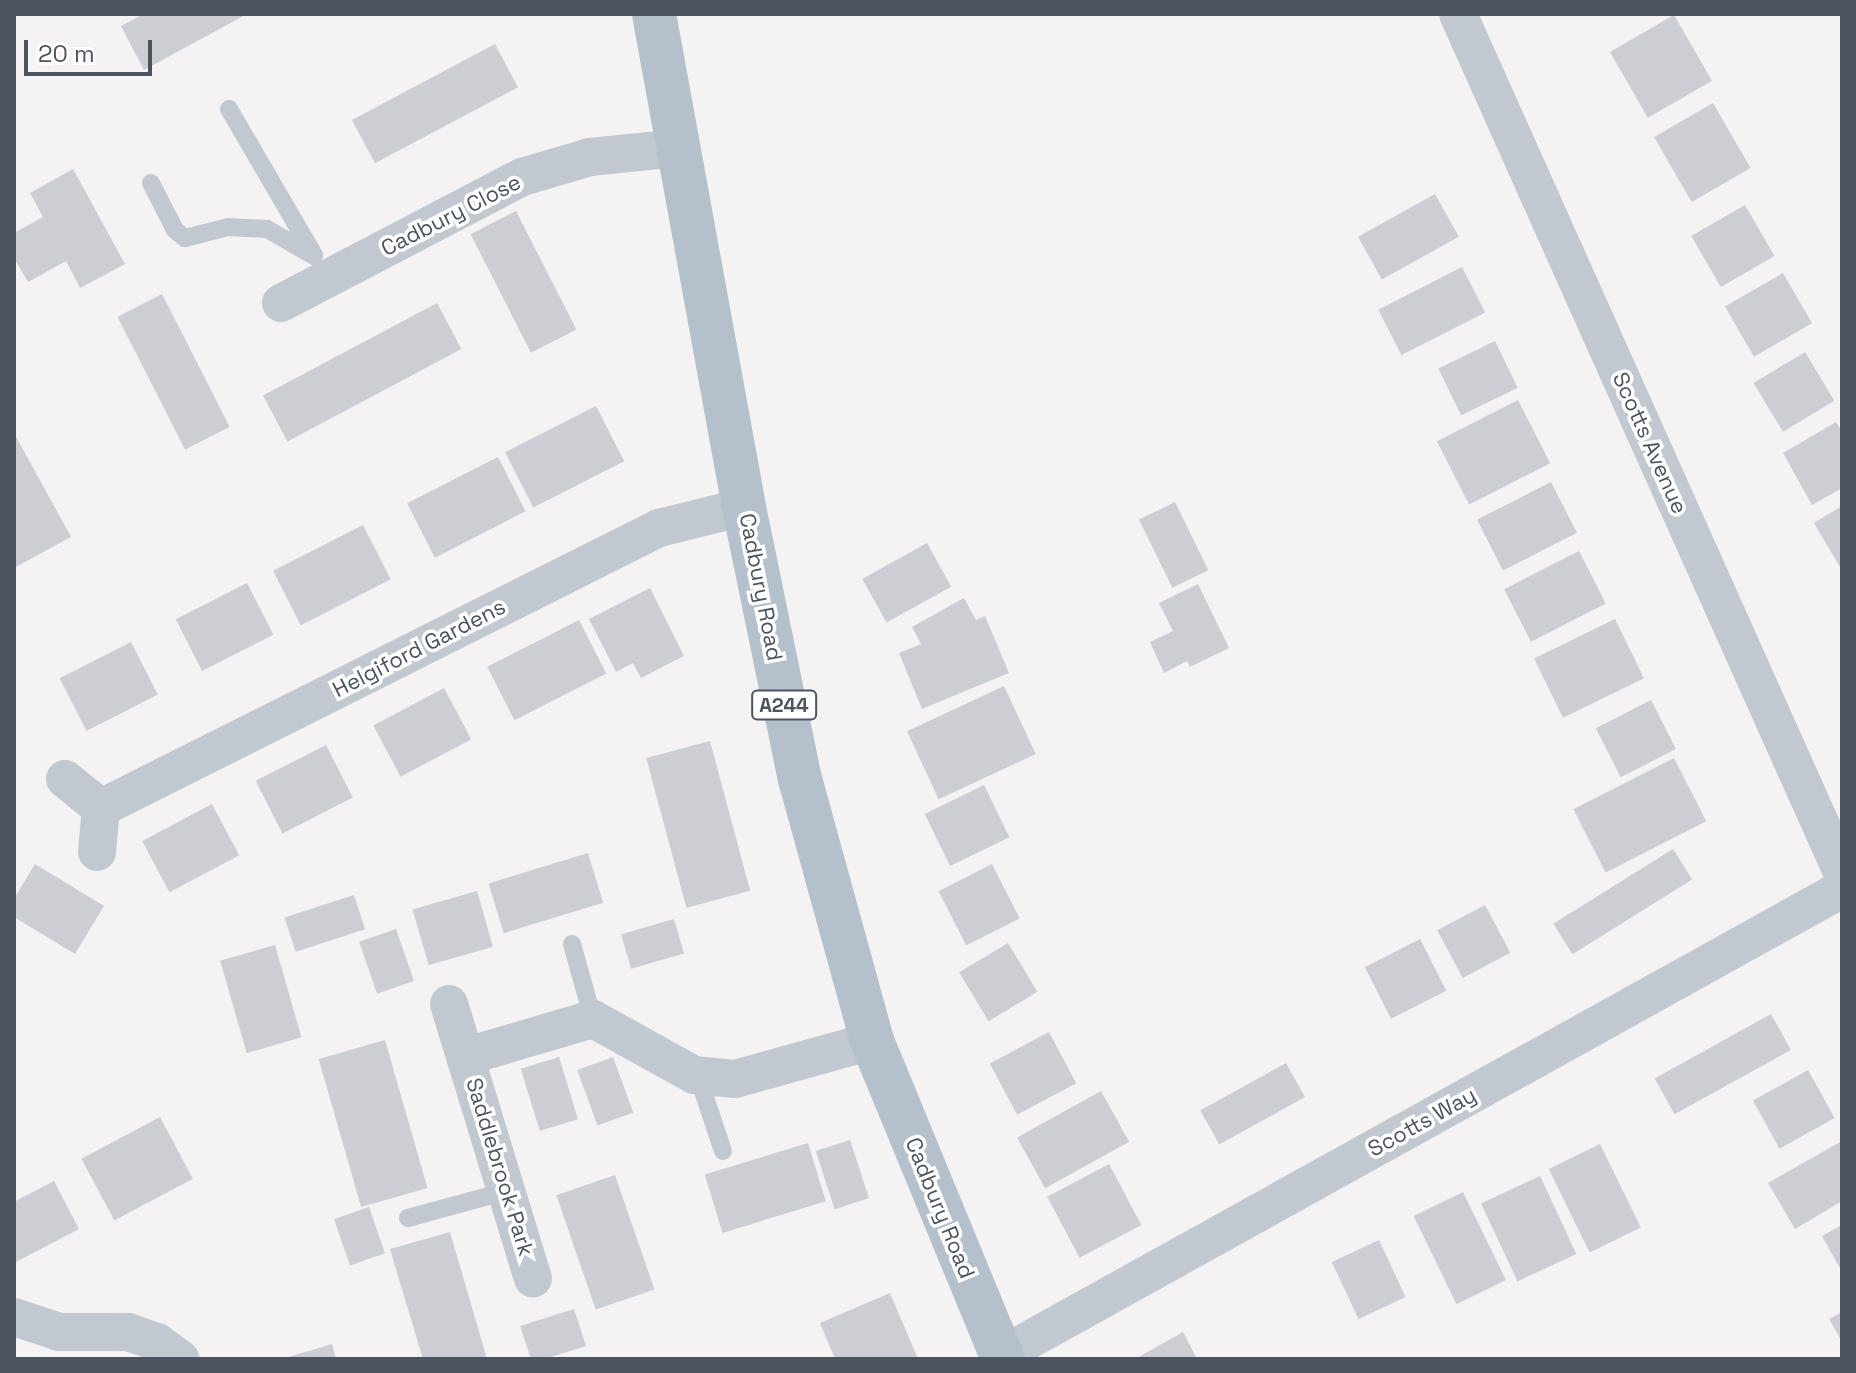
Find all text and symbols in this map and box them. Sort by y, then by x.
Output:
scale bar [28,24,156,74]
text: 20 m [38,38,95,69]
street label: Cadbury Close [377,168,525,262]
street label: Scotts Avenue [1607,368,1693,518]
street label: Cadbury Road [734,511,788,663]
street label: Helgiford Gardens [328,593,510,703]
road number: A244 [750,689,818,721]
street label: Saddlebrook Park [460,1075,540,1259]
street label: Scotts Way [1363,1081,1481,1163]
street label: Cadbury Road [900,1134,980,1282]

